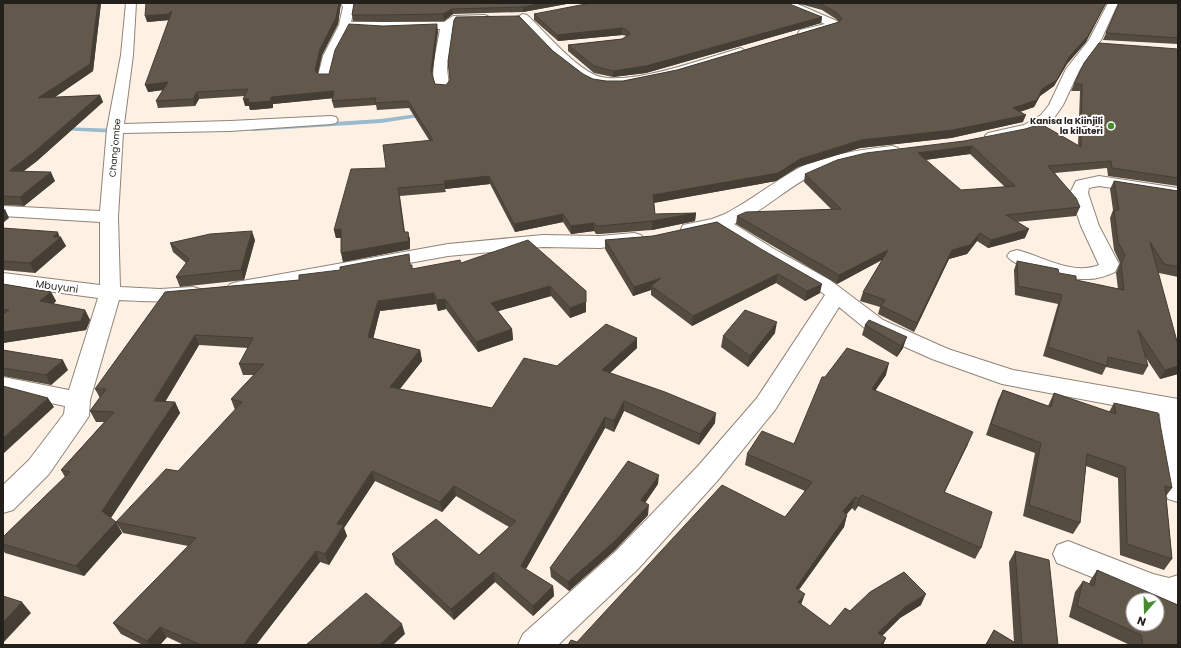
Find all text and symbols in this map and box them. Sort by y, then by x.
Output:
place label: Kanisa la Kiinjili la kiluteri [1030,115,1103,137]
street label: Chang'ombe [106,118,124,178]
marker: Kanisa la Kiinjili la kiluteri [1106,121,1116,131]
street label: Mbuyuni [35,276,79,297]
north arrow [1125,592,1165,632]
text: N [1135,612,1148,630]

